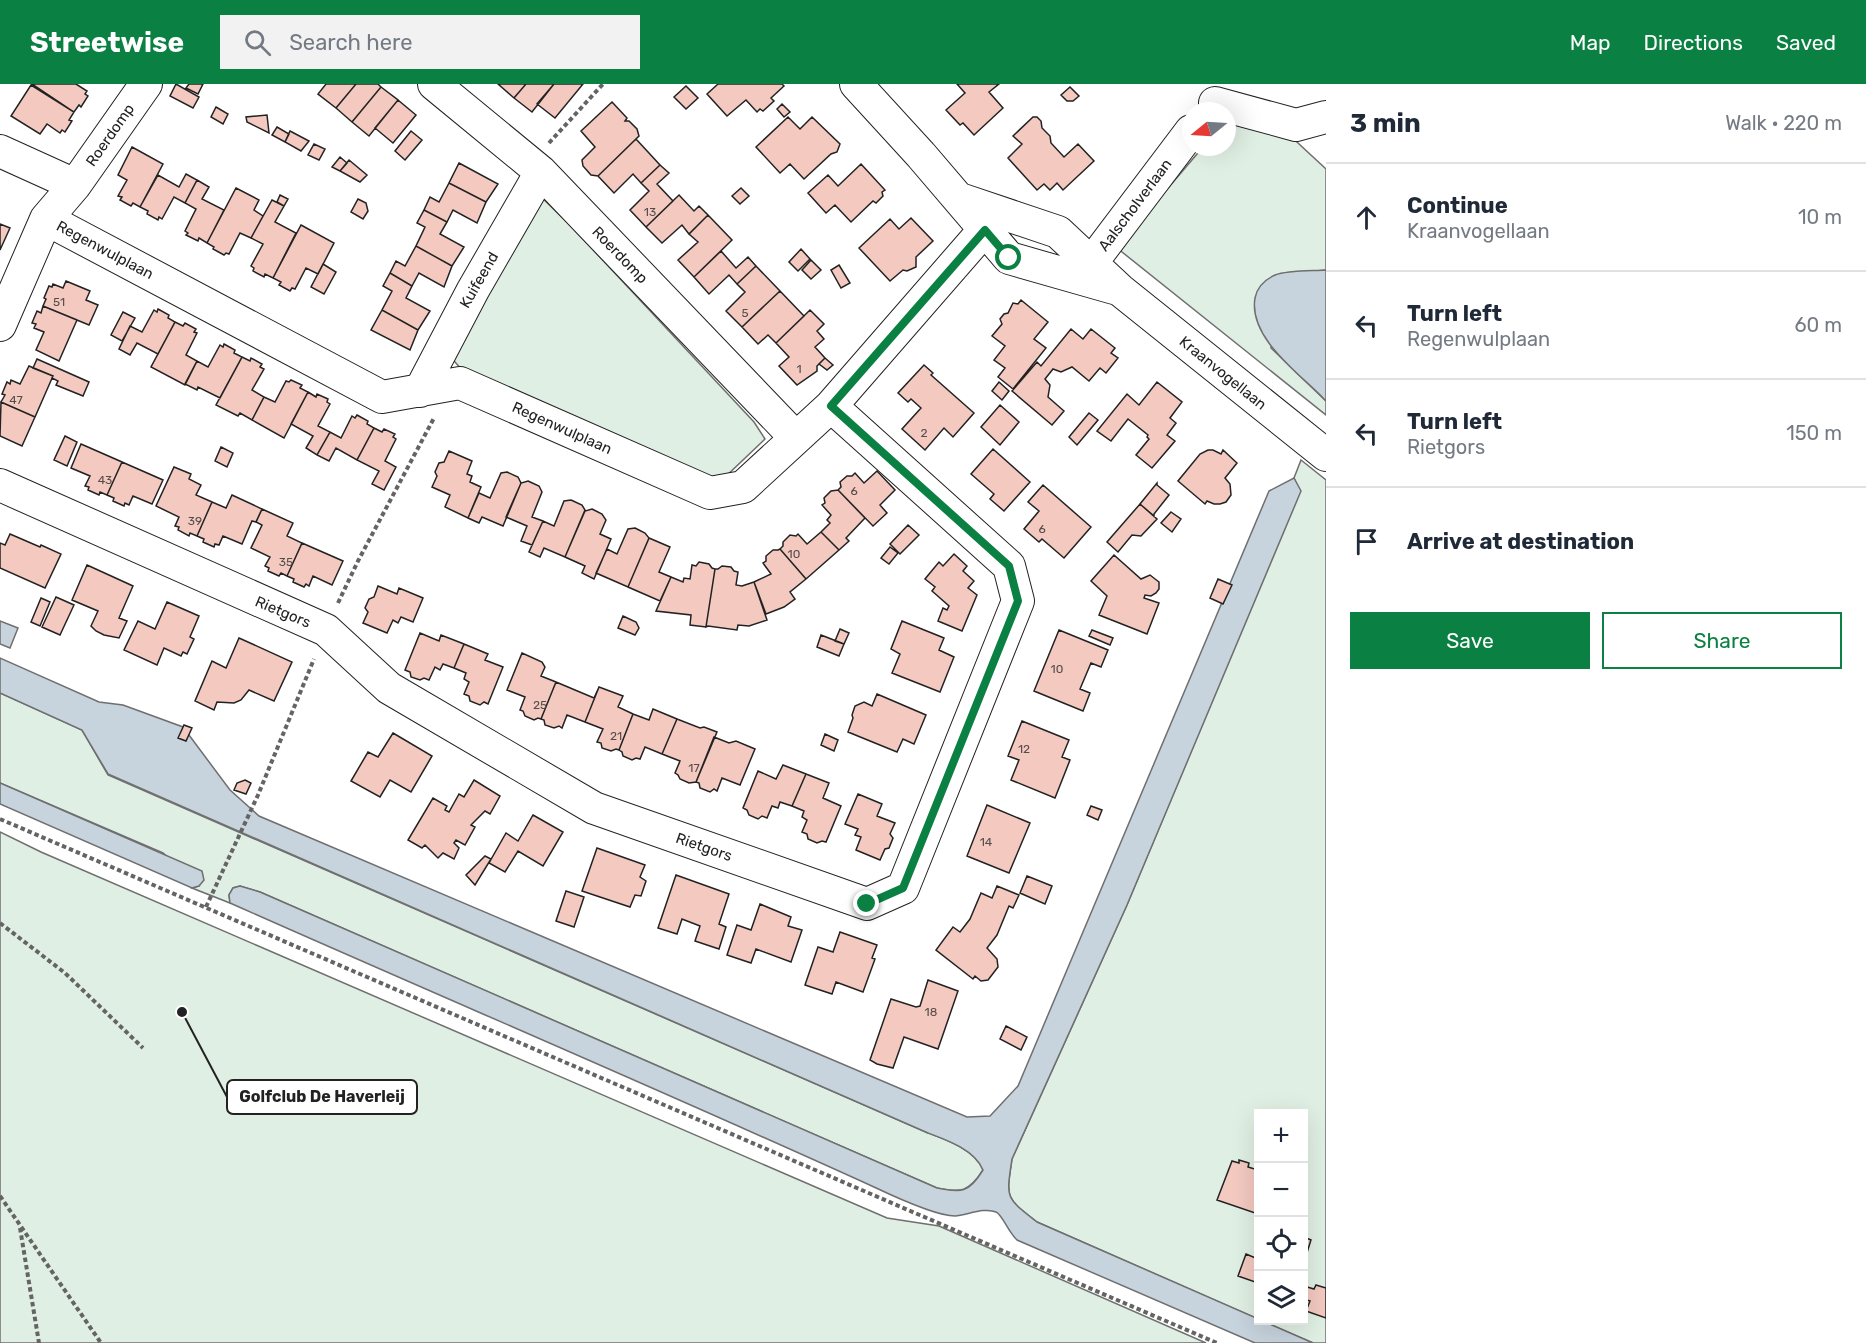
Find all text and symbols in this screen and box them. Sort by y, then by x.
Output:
search box [220,15,640,69]
text: Streetwise [30,26,184,59]
icon: search [241,26,274,59]
text: Search here [289,29,413,56]
text: Map [1570,30,1611,55]
text: Directions [1644,30,1743,55]
text: Saved [1776,30,1836,55]
street label: Roerdomp [82,100,138,170]
north arrow [1182,102,1236,156]
text: 3 min [1350,108,1421,139]
text: Walk · 220 m [1725,111,1842,135]
street label: Aalscholverlaan [1094,155,1176,255]
text: Continue [1407,192,1508,219]
icon: ahead [1350,201,1383,234]
house number: 13 [644,205,656,219]
text: 10 m [1798,205,1842,229]
street label: Regenwulplaan [53,217,157,283]
text: Kraanvogellaan [1407,219,1550,243]
street label: Roerdomp [588,223,652,287]
route start [995,244,1021,270]
street label: Kuifeend [456,249,502,311]
house number: 51 [53,295,65,309]
text: Turn left [1407,300,1502,327]
house number: 5 [741,306,749,320]
icon: left [1350,309,1383,342]
text: 60 m [1795,313,1842,337]
text: Regenwulplaan [1407,327,1550,351]
street label: Kraanvogellaan [1176,332,1270,414]
house number: 1 [796,362,802,376]
house number: 47 [9,393,23,407]
street label: Regenwulplaan [509,398,615,458]
text: Turn left [1407,408,1502,435]
icon: left [1350,417,1383,450]
text: 150 m [1786,421,1842,445]
house number: 2 [920,426,928,440]
text: Rietgors [1407,435,1485,459]
house number: 43 [98,473,112,487]
house number: 6 [850,484,858,498]
house number: 39 [188,514,202,528]
house number: 6 [1038,522,1046,536]
icon: arrive [1350,525,1383,558]
text: Arrive at destination [1407,528,1634,555]
house number: 10 [788,547,800,561]
house number: 35 [279,555,293,569]
street label: Rietgors [253,592,314,632]
button: Save [1350,612,1590,669]
button: Share [1602,612,1842,669]
house number: 10 [1051,662,1063,676]
house number: 25 [533,698,547,712]
house number: 21 [610,729,622,743]
house number: 12 [1018,742,1030,756]
house number: 17 [688,761,700,775]
street label: Rietgors [673,829,735,865]
house number: 14 [980,835,993,849]
route end [853,890,879,916]
house number: 18 [925,1005,937,1019]
callout: Golfclub De Haverleij [227,1080,417,1114]
text: Golfclub De Haverleij [239,1087,405,1106]
map controls [1254,1109,1308,1325]
button: + [1254,1109,1308,1163]
button: − [1254,1163,1308,1217]
button: locate [1254,1217,1308,1271]
button: layers [1254,1271,1308,1325]

